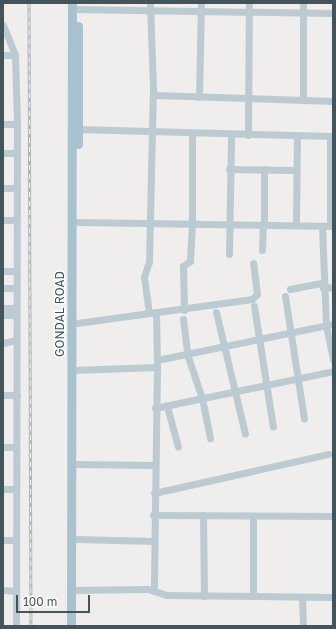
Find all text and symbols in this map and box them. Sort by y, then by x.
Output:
street label: GONDAL ROAD [53,271,67,357]
scale bar [18,587,92,613]
text: 100 m [23,594,57,609]

